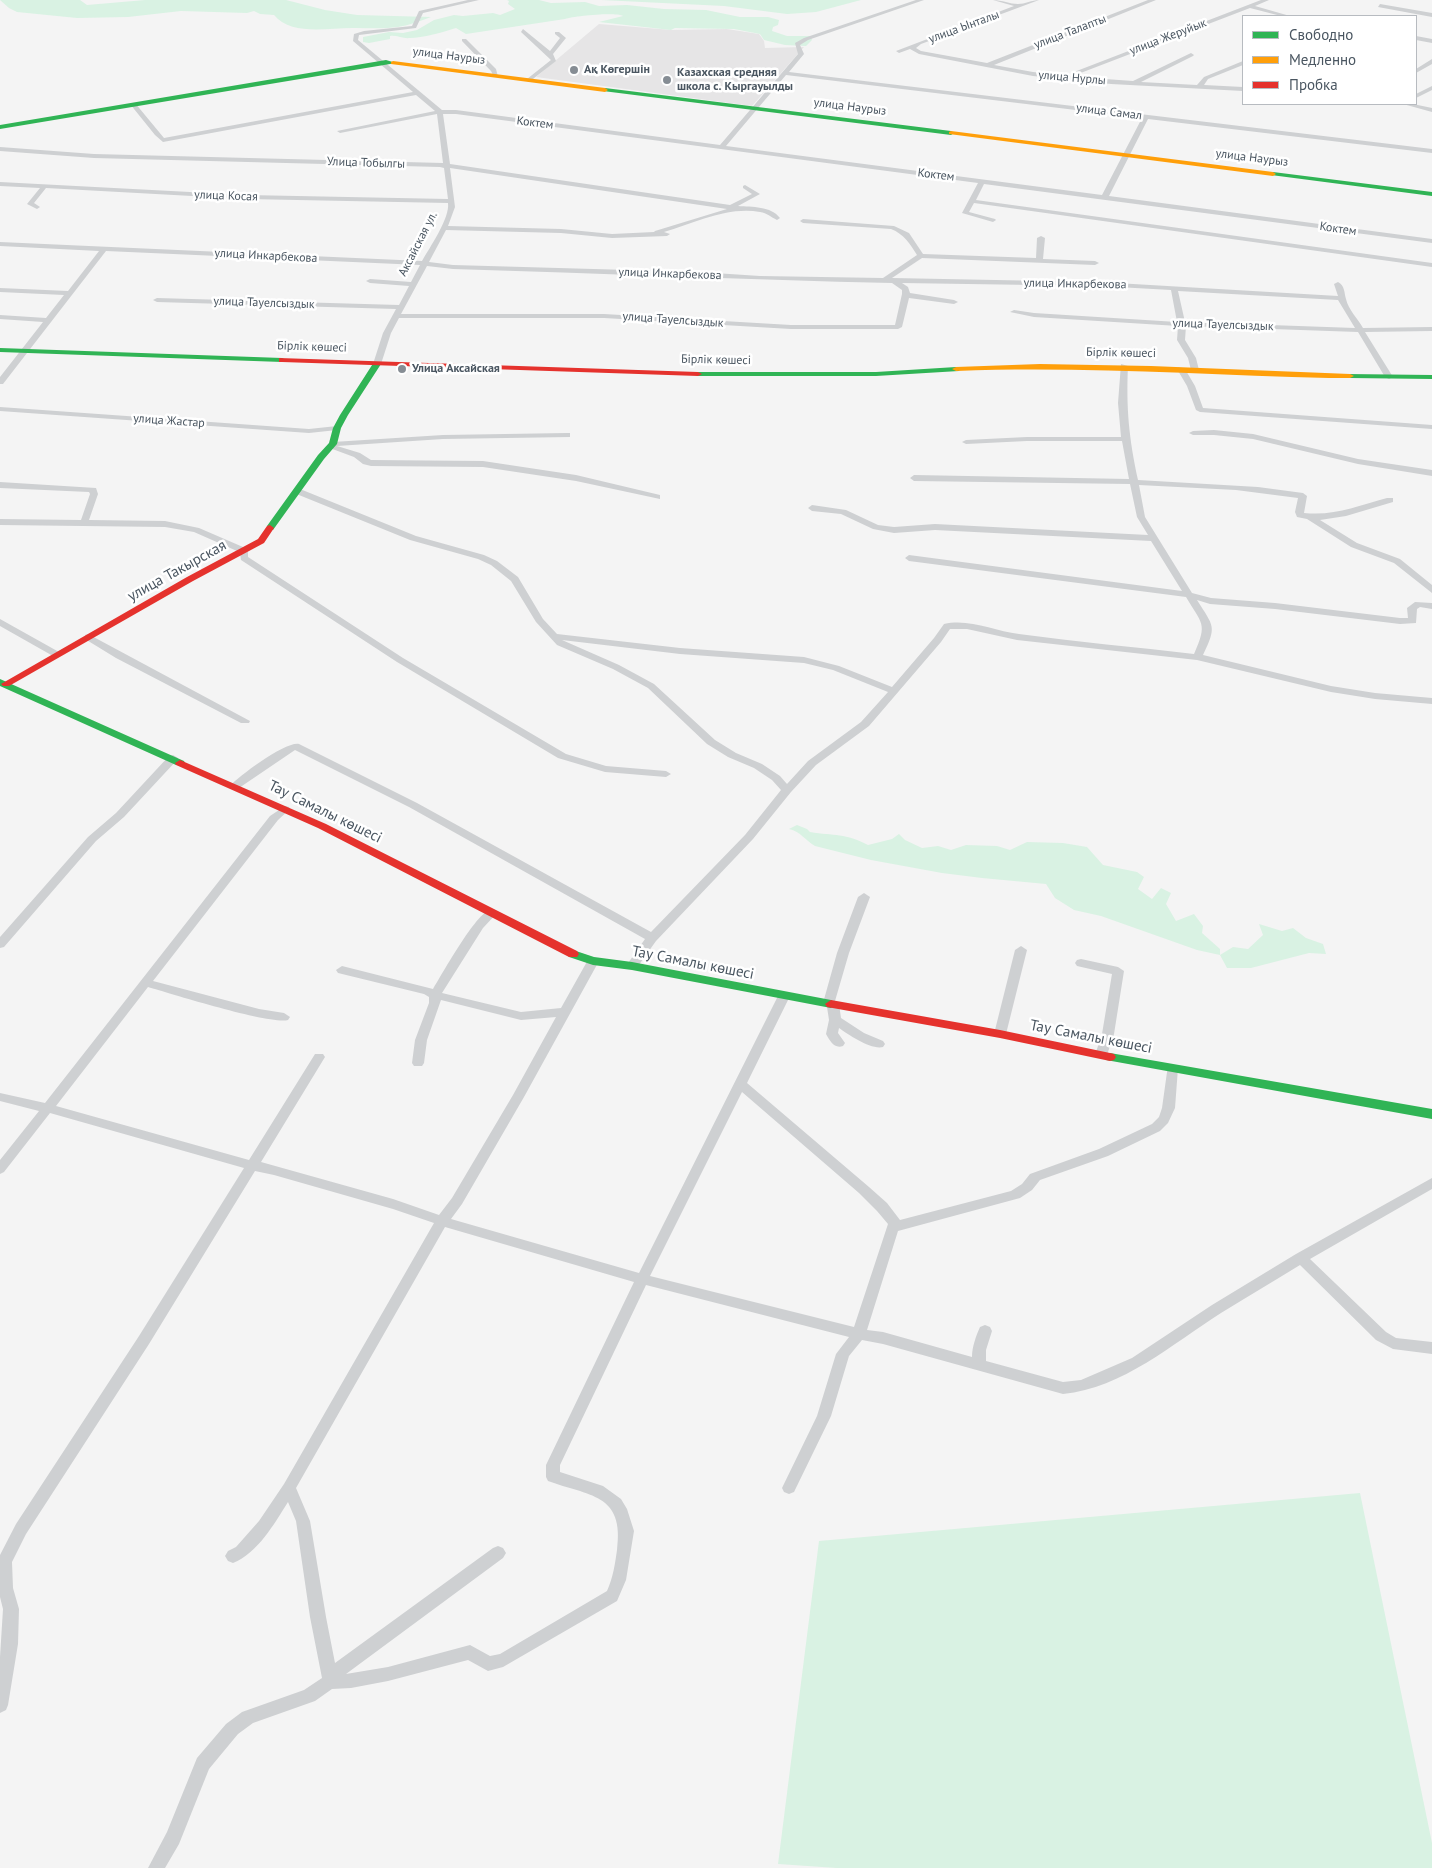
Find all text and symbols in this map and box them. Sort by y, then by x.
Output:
street label: улица Ынталы [927,8,1001,46]
street label: улица Талапты [1032,12,1108,52]
legend [1242,15,1417,105]
street label: улица Жеруйык [1127,16,1209,58]
text: Свободно [1289,25,1353,44]
street label: улица Наурыз [412,44,486,68]
text: Медленно [1289,50,1356,69]
place label: Ақ Көгершін [584,63,650,77]
marker: Ақ Көгершін [568,64,580,76]
place label: Казахская средняя школа с. Кыргауылды [677,66,793,94]
street label: улица Нурлы [1038,68,1106,88]
marker: Казахская средняя школа с. Кыргауылды [661,74,673,86]
text: Пробка [1289,75,1338,94]
street label: улица Наурыз [813,95,887,119]
street label: улица Самал [1075,101,1143,123]
street label: Коктем [516,114,554,132]
street label: улица Наурыз [1215,146,1289,170]
street label: Улица Тобылгы [327,154,405,172]
street label: Коктем [917,166,955,184]
street label: улица Косая [194,188,258,204]
street label: Аксайская ул. [396,209,440,279]
street label: Коктем [1319,219,1357,239]
street label: улица Инкарбекова [214,246,318,266]
street label: улица Инкарбекова [618,265,722,283]
street label: улица Инкарбекова [1023,276,1127,292]
street label: улица Тауелсыздык [213,294,315,312]
street label: улица Тауелсыздык [622,309,724,331]
street label: улица Тауелсыздык [1172,316,1274,334]
street label: Бірлік көшесі [277,339,347,355]
street label: Бірлік көшесі [1086,345,1156,361]
street label: Бірлік көшесі [681,352,751,368]
place label: Улица Аксайская [412,362,500,376]
marker: Улица Аксайская [396,363,408,375]
street label: улица Жастар [133,411,205,431]
street label: улица Такырская [125,536,229,606]
street label: Тау Самалы көшесі [265,777,385,847]
street label: Тау Самалы көшесі [630,942,756,984]
street label: Тау Самалы көшесі [1028,1016,1154,1058]

